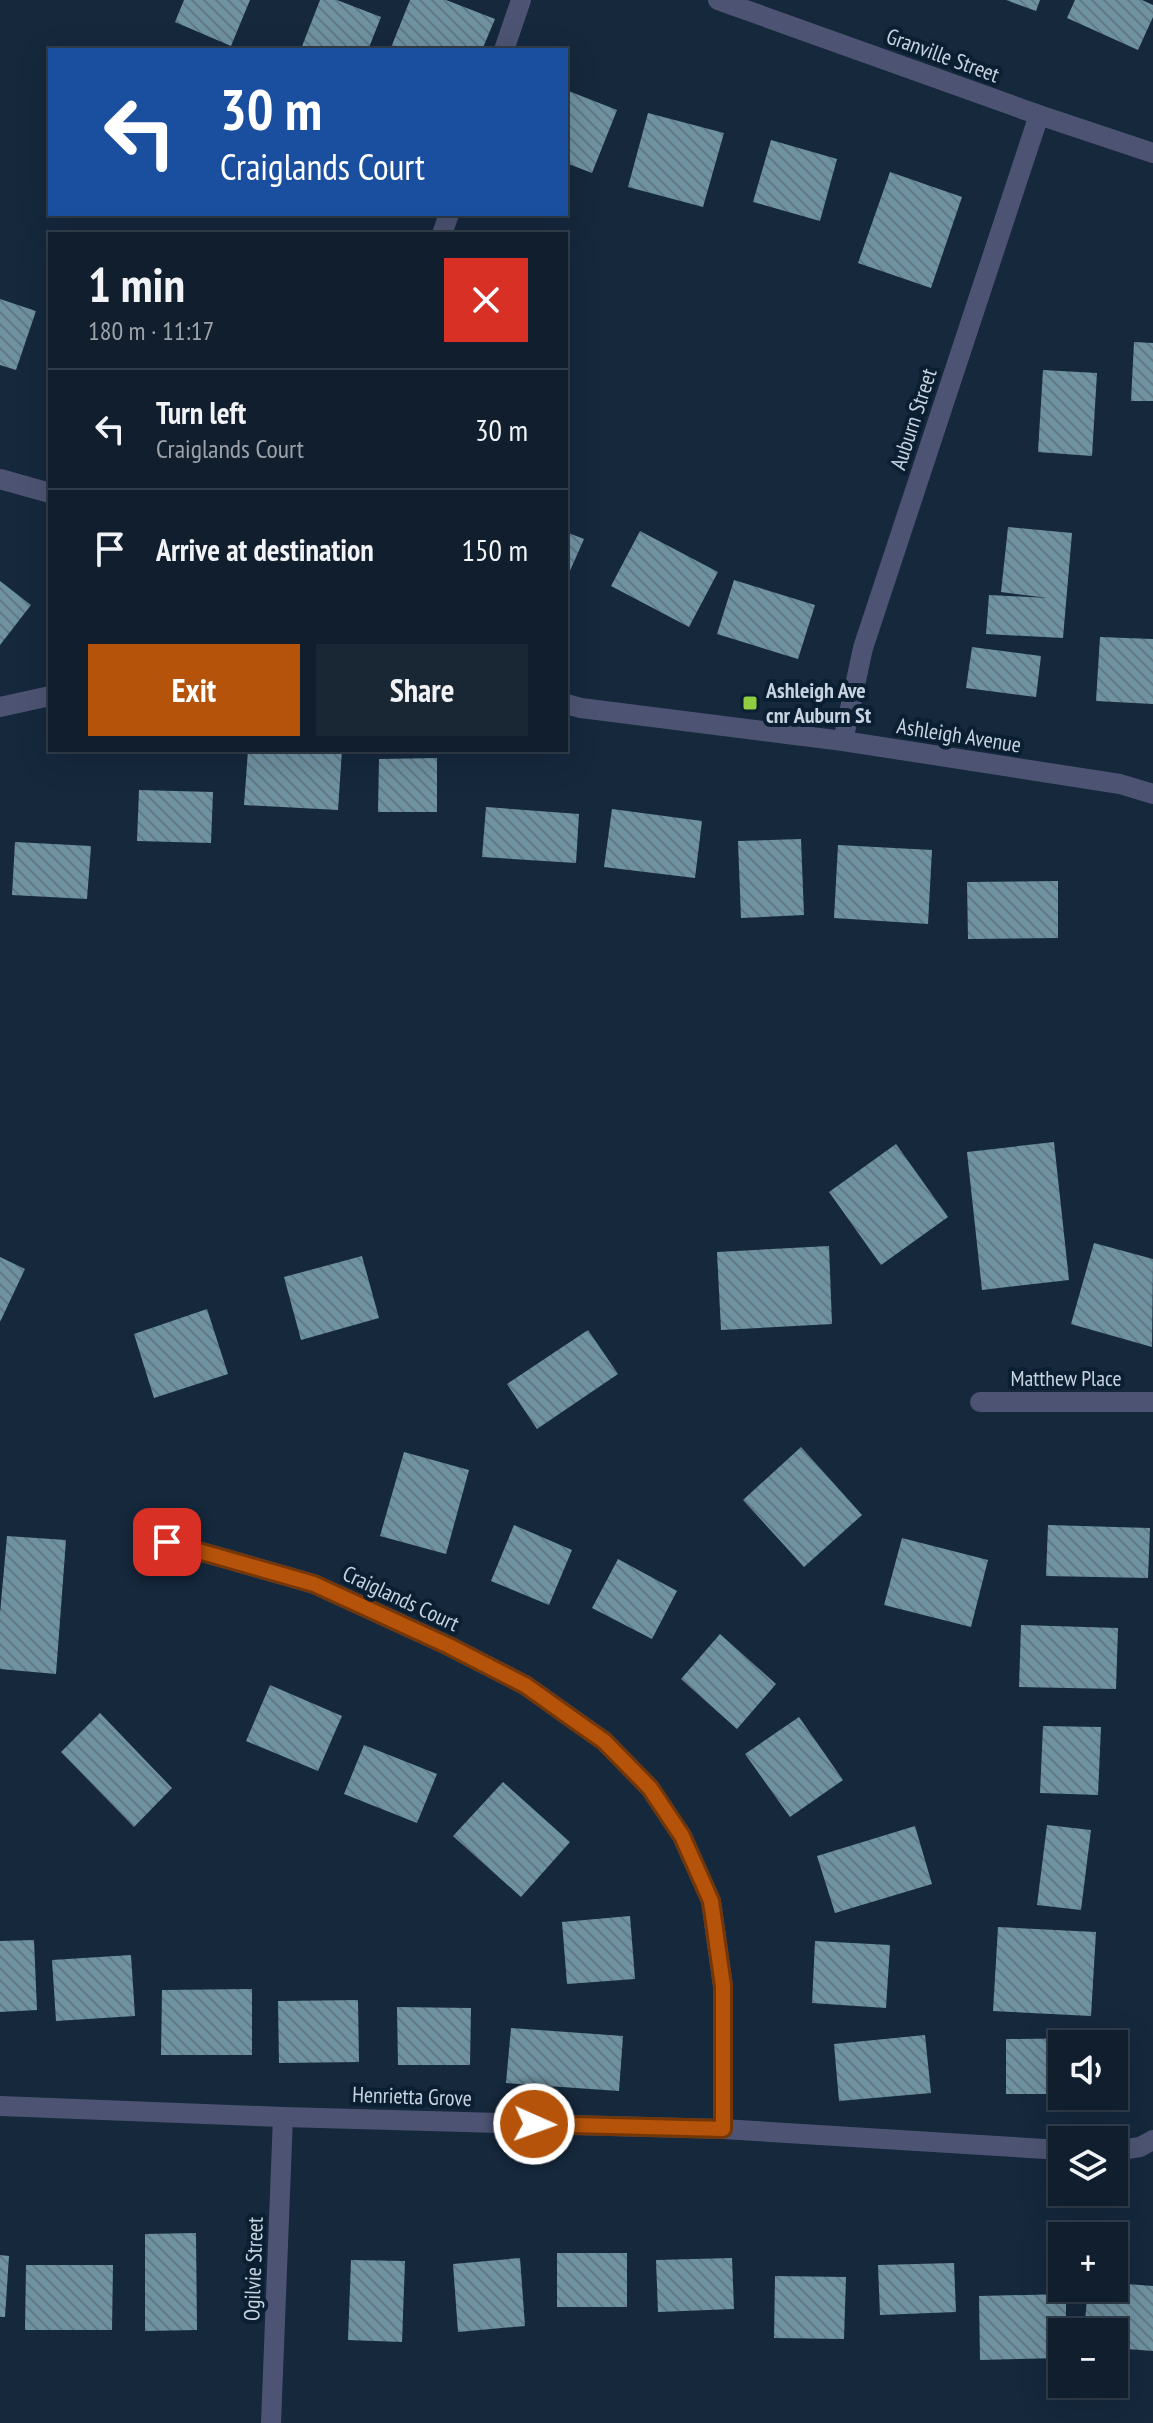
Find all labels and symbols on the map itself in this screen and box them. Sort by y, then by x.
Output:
street label: Granville Street [883,22,1003,88]
street label: Auburn Street [883,365,943,473]
place label: Ashleigh Ave cnr Auburn St [765,676,872,729]
marker: Ashleigh Ave cnr Auburn St [741,694,759,712]
street label: Ashleigh Avenue [895,711,1023,759]
street label: Matthew Place [1010,1364,1122,1392]
pin [133,1508,201,1576]
street label: Craiglands Court [338,1559,464,1637]
street label: Henrietta Grove [352,2080,472,2112]
position arrow [492,2082,576,2166]
street label: Ogilvie Street [237,2216,269,2322]

